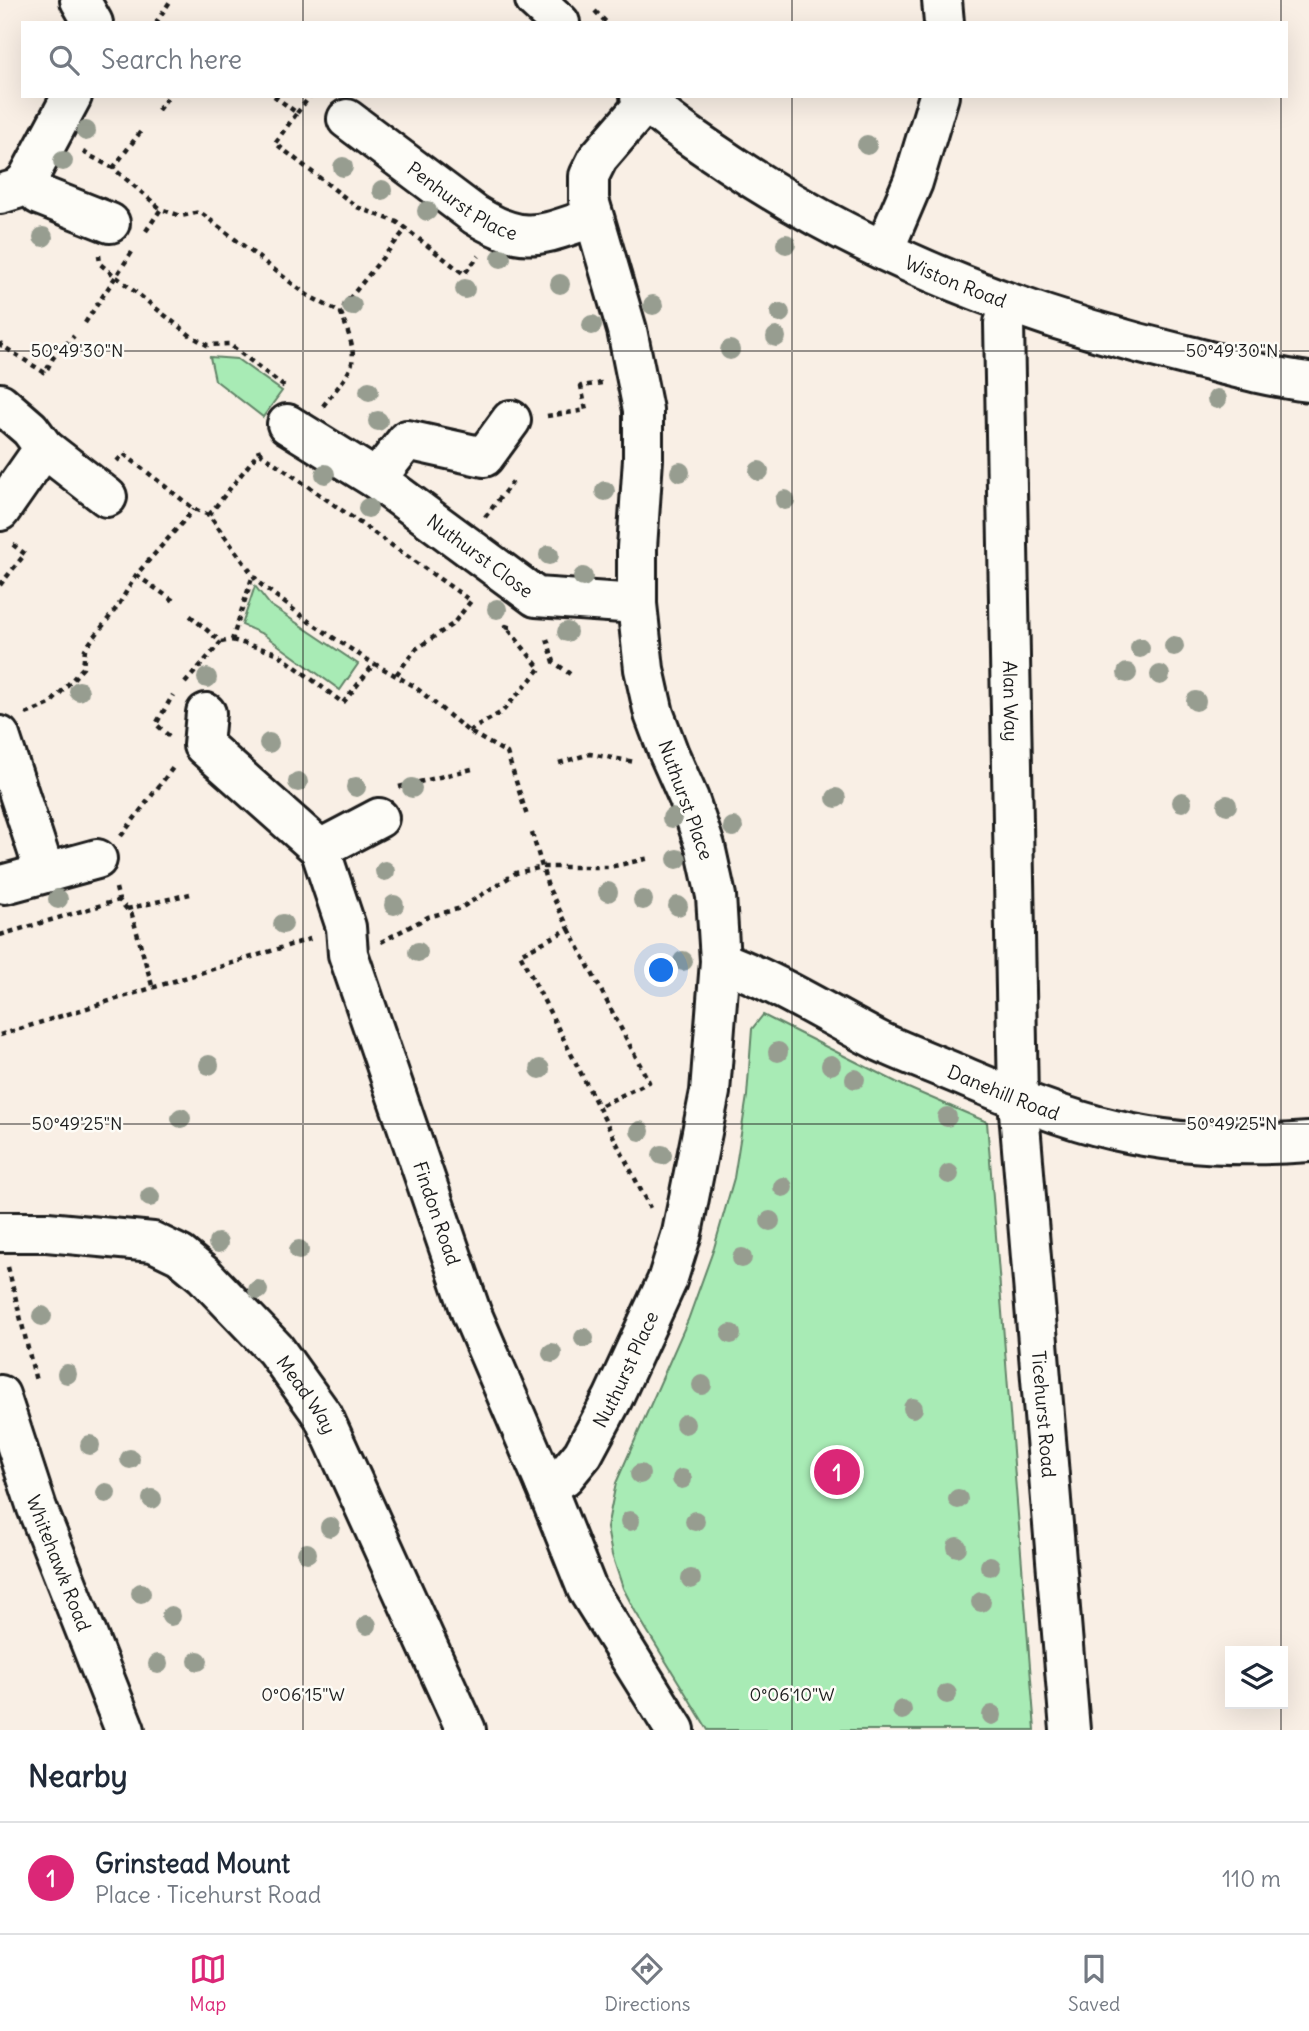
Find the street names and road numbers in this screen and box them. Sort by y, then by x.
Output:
street label: Penhurst Place [402,156,520,245]
street label: Wiston Road [901,250,1010,313]
street label: Nuthurst Close [422,509,538,603]
street label: Alan Way [998,660,1024,742]
street label: Nuthurst Place [653,737,719,863]
street label: Danehill Road [944,1059,1063,1125]
street label: Findon Road [408,1158,466,1268]
street label: Nuthurst Place [588,1307,663,1431]
street label: Ticehurst Road [1027,1349,1061,1479]
street label: Mead Way [271,1351,342,1438]
street label: Whitehawk Road [21,1492,97,1635]

